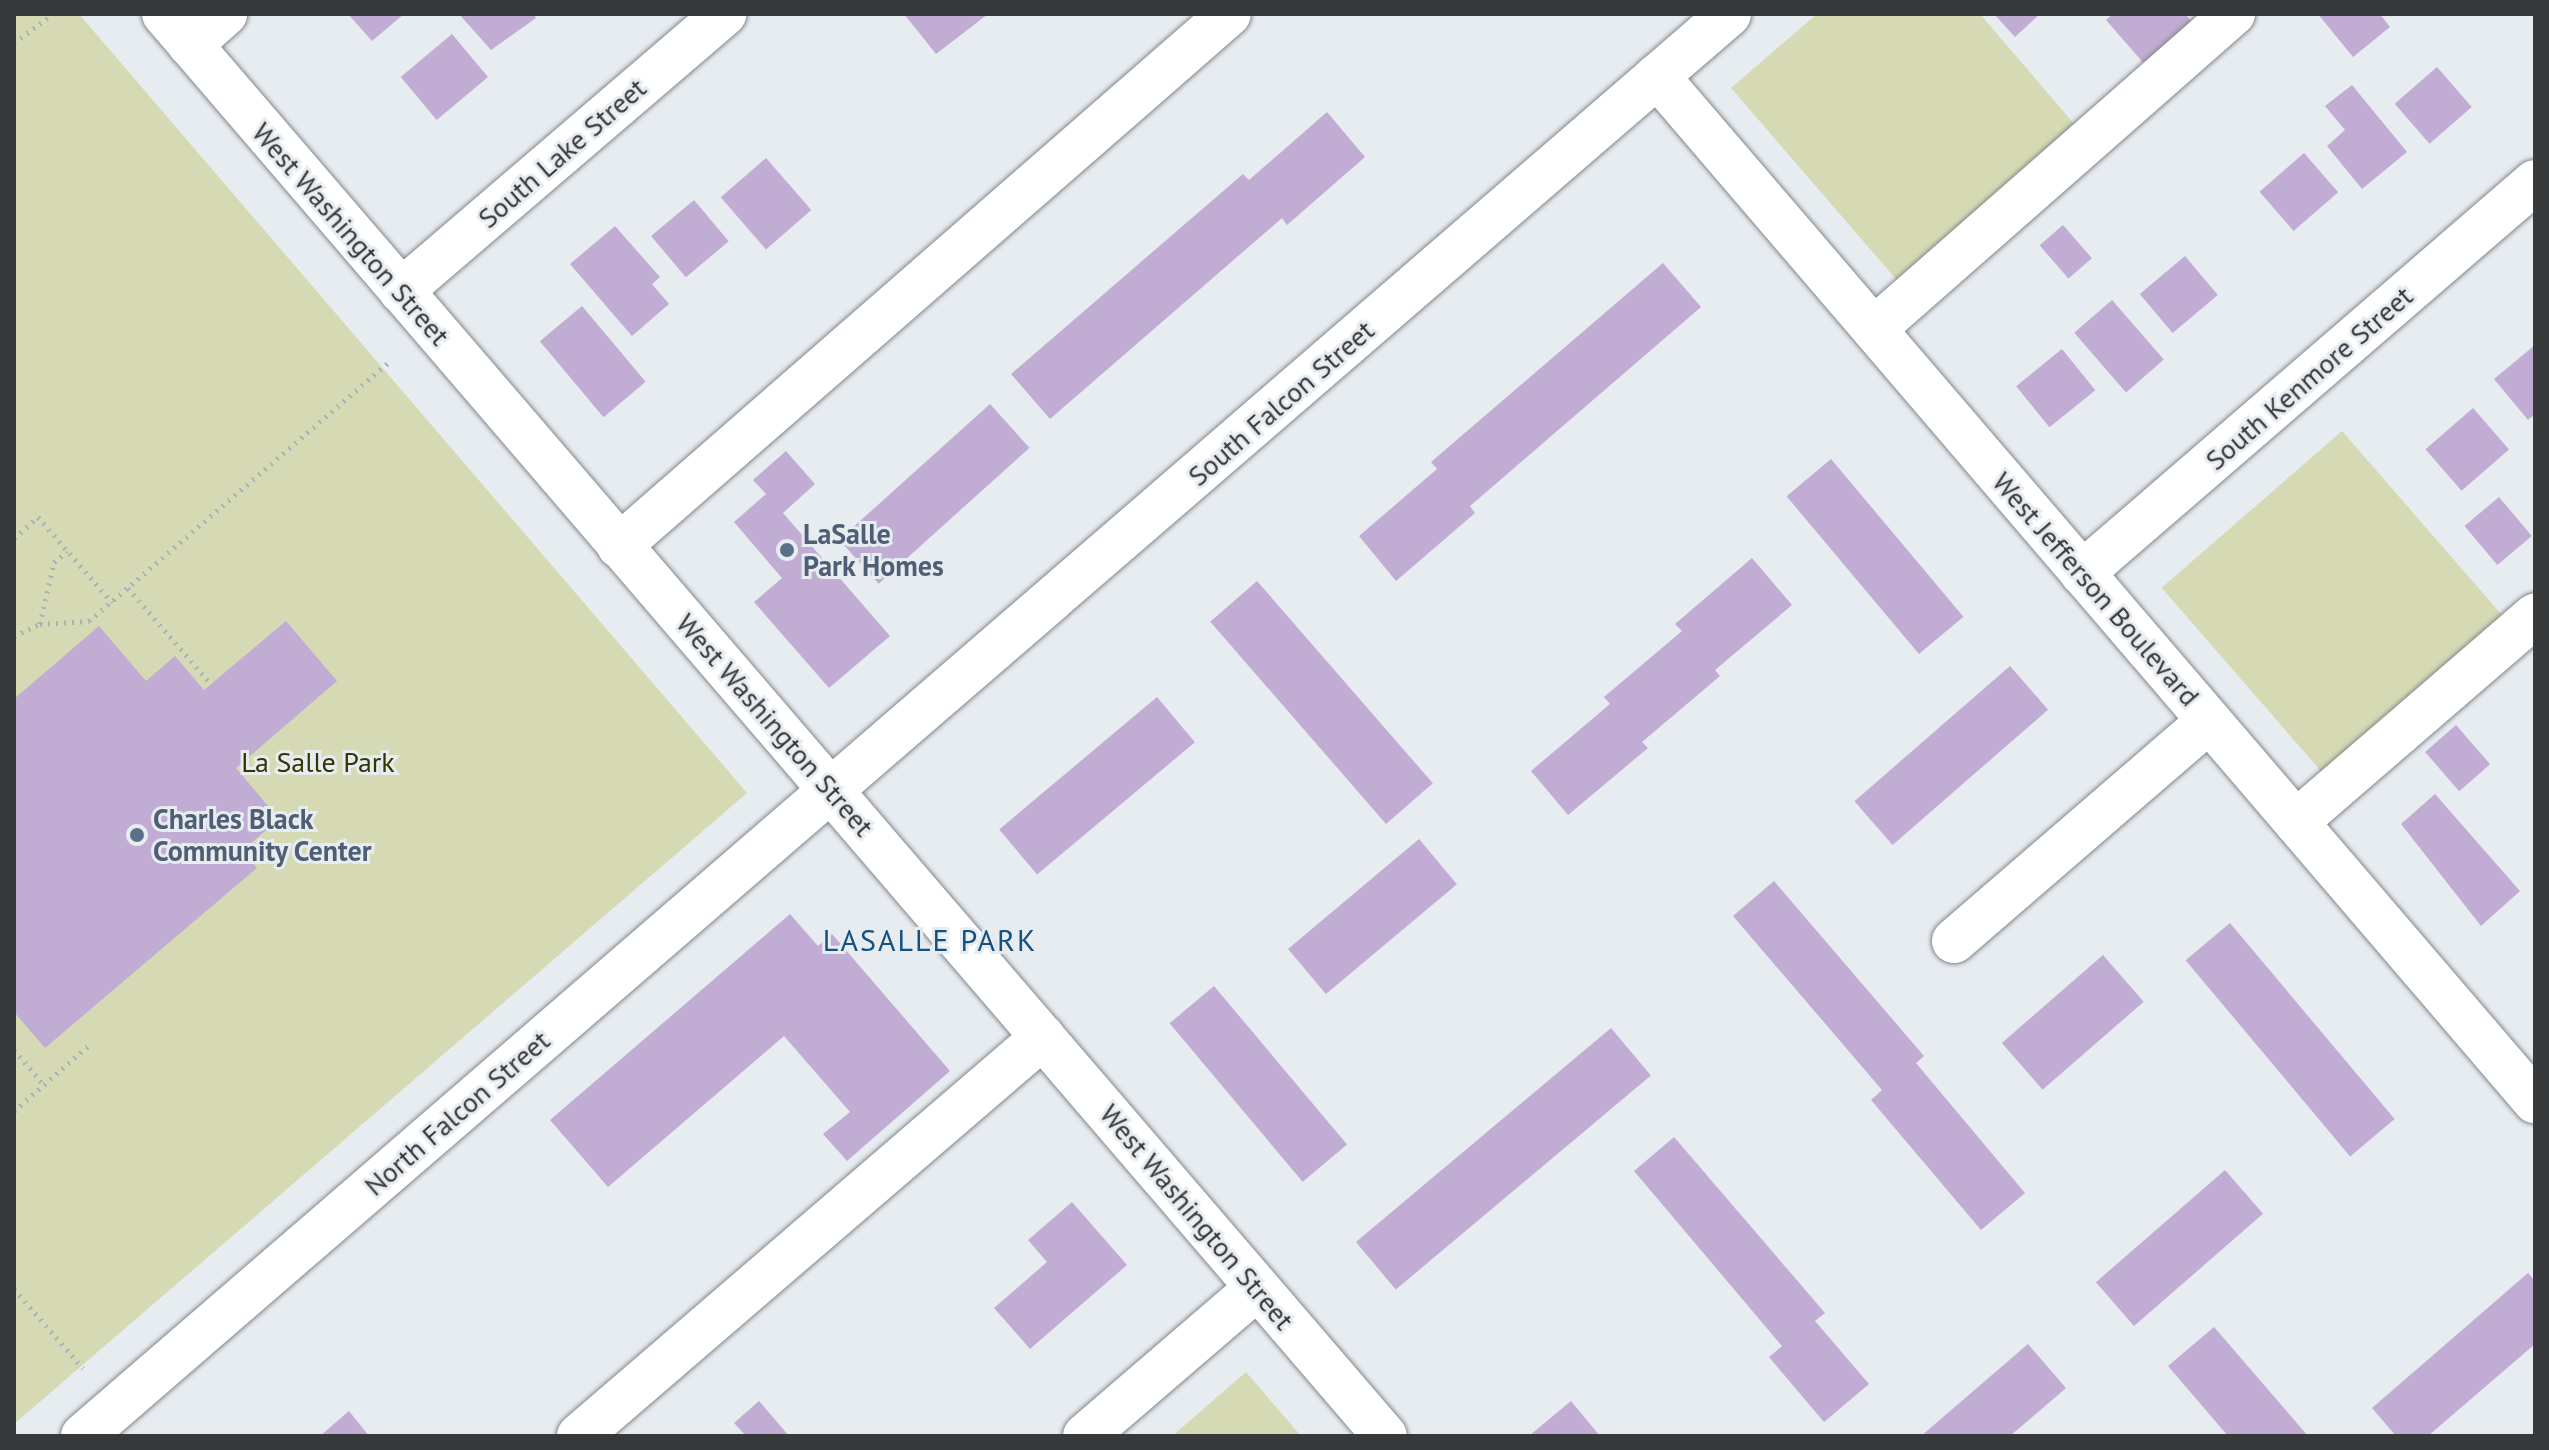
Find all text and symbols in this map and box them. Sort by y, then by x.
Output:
street label: South Lake Street [471,71,653,235]
street label: West Washington Street [245,116,457,352]
street label: South Kenmore Street [2199,279,2419,477]
street label: South Falcon Street [1181,313,1381,493]
street label: West Jefferson Boulevard [1985,465,2207,713]
place label: LaSalle Park Homes [803,517,945,583]
marker: LaSalle Park Homes [778,541,796,559]
street label: West Washington Street [669,607,881,843]
park label: La Salle Park [241,745,395,779]
place label: Charles Black Community Center [153,802,373,868]
marker: Charles Black Community Center [128,826,146,844]
district label: LASALLE PARK [823,922,1037,958]
street label: North Falcon Street [358,1023,556,1203]
street label: West Washington Street [1093,1097,1301,1337]

